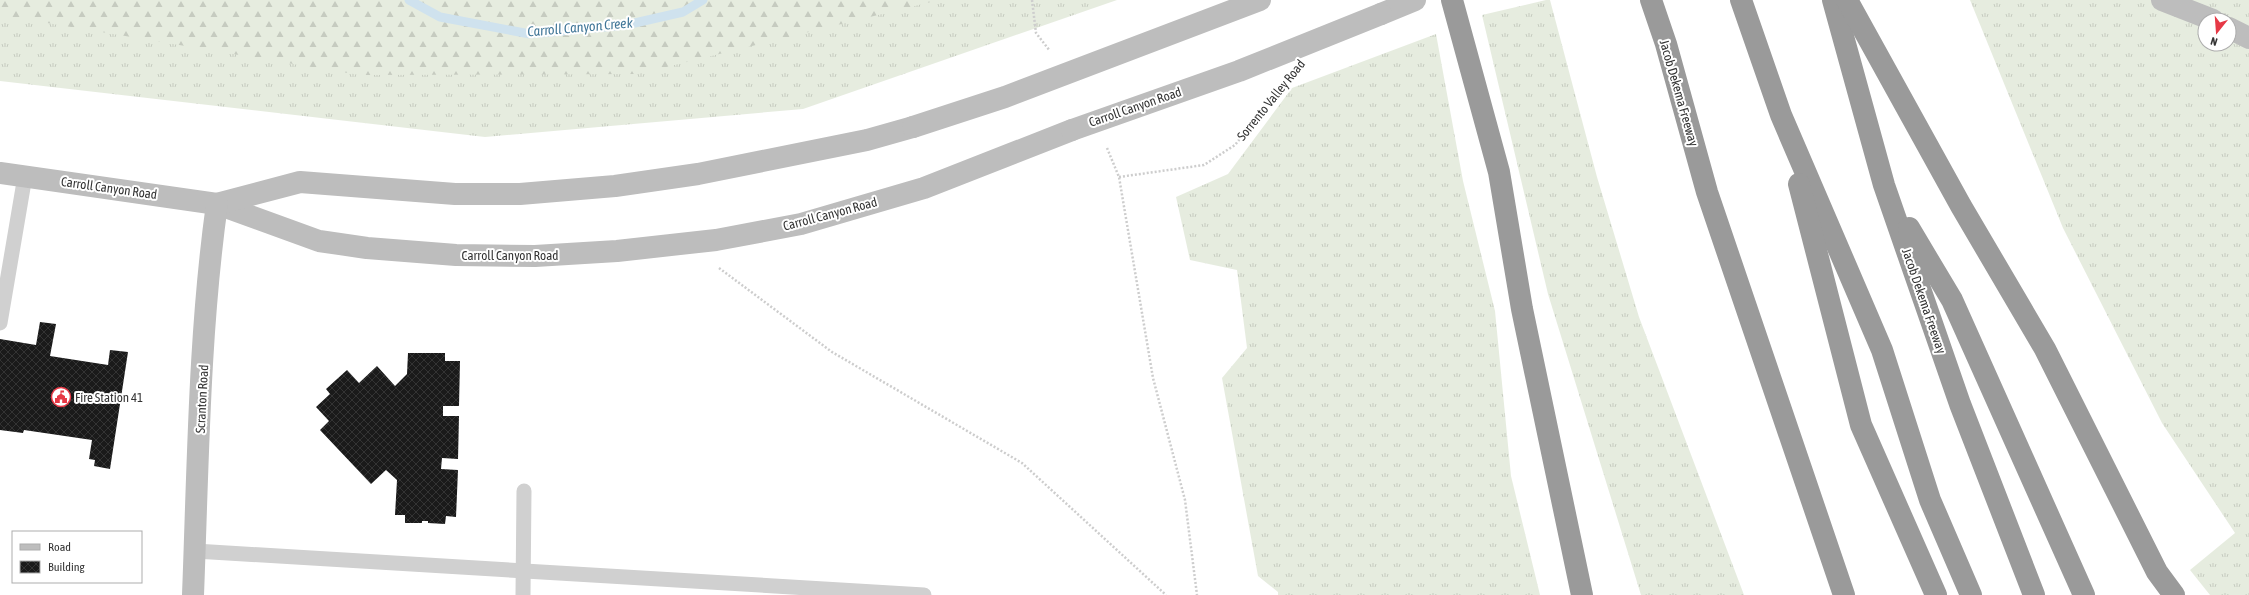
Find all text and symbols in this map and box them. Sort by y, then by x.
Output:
north arrow [2197,12,2237,52]
water label: Carroll Canyon Creek [527,14,634,40]
text: N [2209,35,2219,48]
street label: Jacob Dekema Freeway [1657,38,1702,149]
street label: Sorrento Valley Road [1234,57,1308,143]
street label: Carroll Canyon Road [1087,84,1183,130]
street label: Carroll Canyon Road [60,174,158,202]
street label: Carroll Canyon Road [781,194,879,234]
street label: Jacob Dekema Freeway [1899,246,1949,356]
street label: Carroll Canyon Road [462,248,558,263]
street label: Scranton Road [193,364,211,434]
public building icon: Fire Station 41 [50,386,72,408]
place label: Fire Station 41 [75,390,143,405]
legend [12,531,142,583]
text: Road [48,540,71,554]
text: Building [48,560,86,574]

